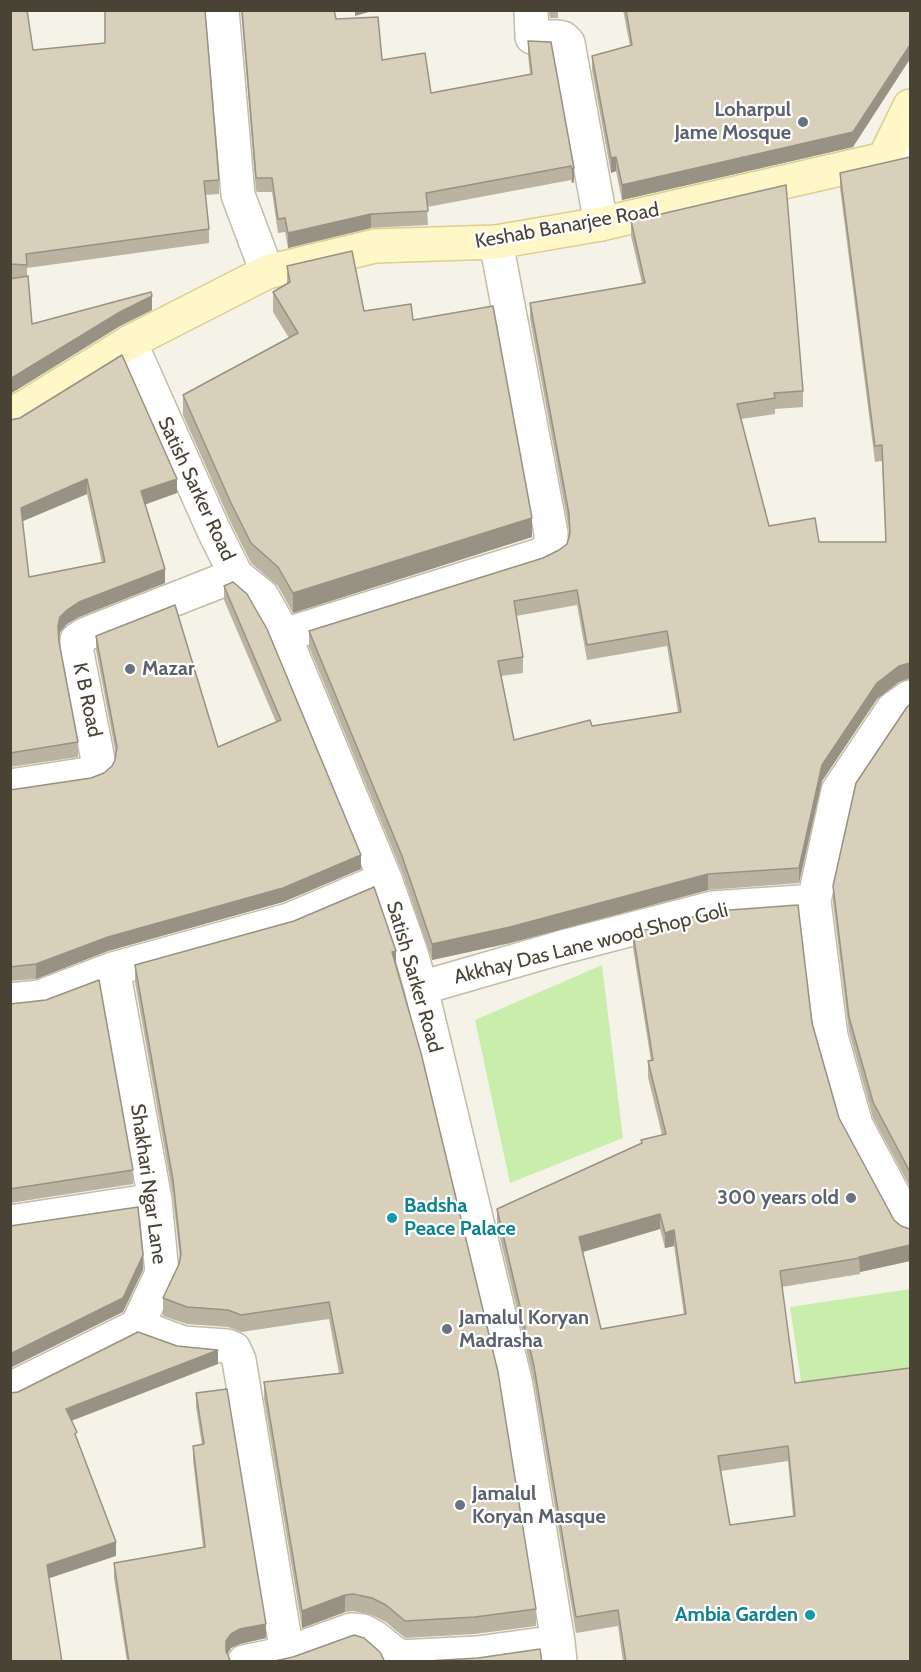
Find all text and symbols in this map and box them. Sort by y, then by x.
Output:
place label: Loharpul Jame Mosque [674,98,791,145]
marker: Loharpul Jame Mosque [796,115,810,129]
street label: Keshab Banarjee Road [473,198,661,254]
street label: Satish Sarker Road [152,413,240,565]
place label: Mazar [142,657,194,681]
street label: K B Road [67,661,107,739]
marker: Mazar [123,662,137,676]
street label: Akkhay Das Lane wood Shop Goli [452,898,730,990]
street label: Satish Sarker Road [381,899,447,1055]
street label: Shakhari Ngar Lane [125,1102,171,1266]
place label: 300 years old [717,1186,839,1210]
marker: 300 years old [844,1191,858,1205]
place label: Badsha Peace Palace [404,1194,516,1241]
marker: Badsha Peace Palace [385,1211,399,1225]
place label: Jamalul Koryan Madrasha [459,1306,589,1353]
marker: Jamalul Koryan Madrasha [440,1322,454,1336]
place label: Jamalul Koryan Masque [472,1482,606,1529]
marker: Jamalul Koryan Masque [453,1498,467,1512]
place label: Ambia Garden [675,1603,798,1627]
marker: Ambia Garden [803,1608,817,1622]

